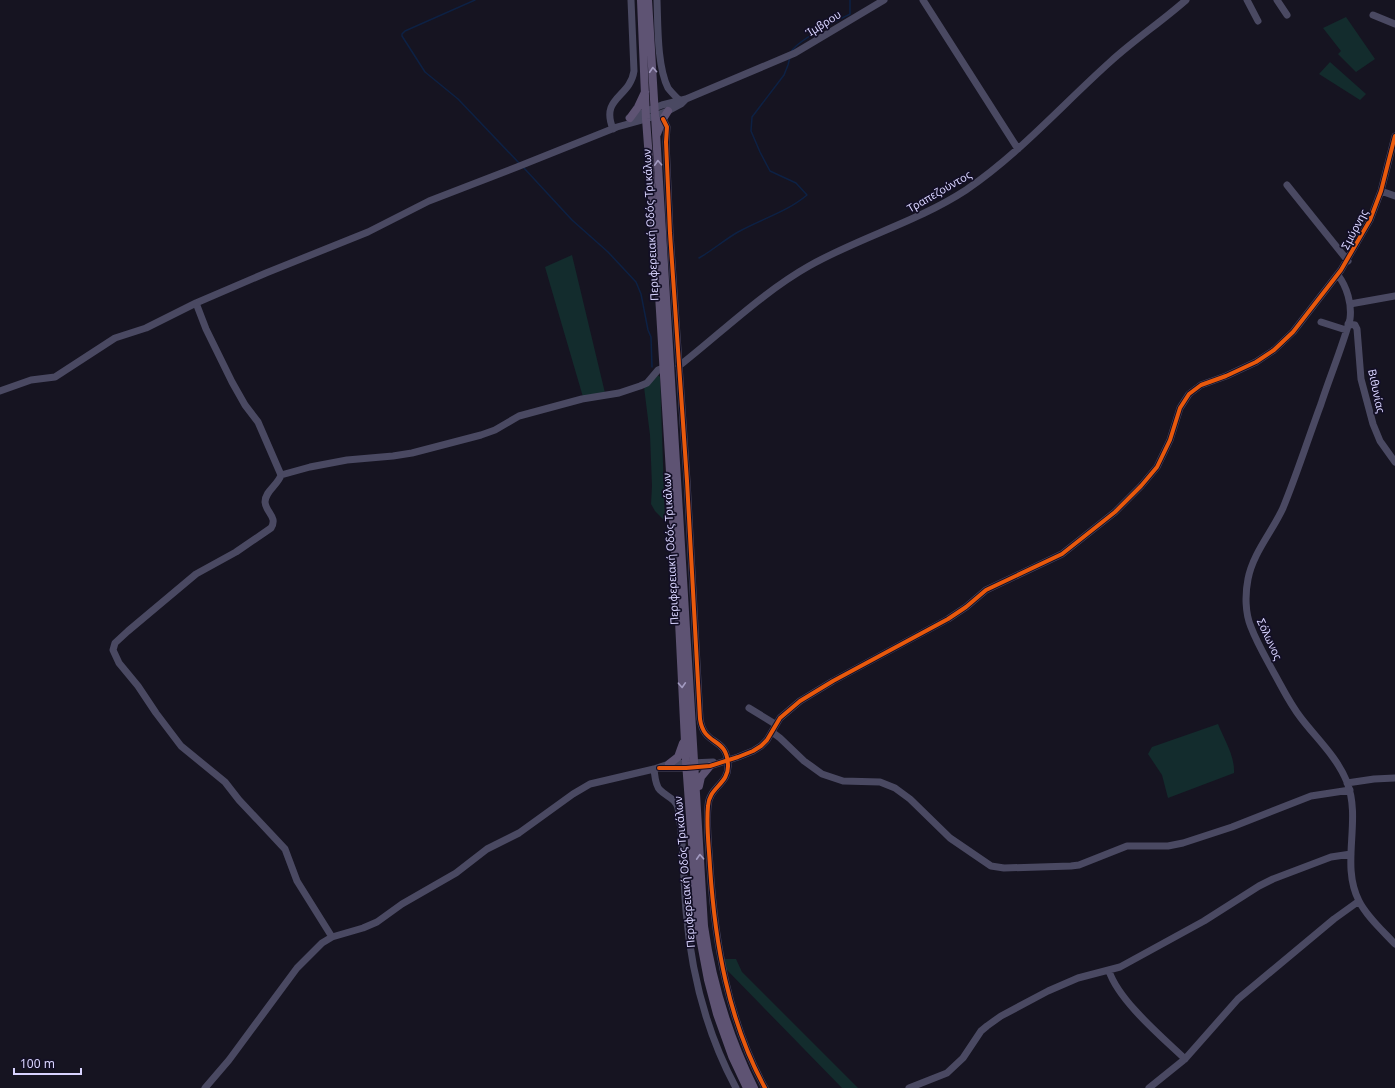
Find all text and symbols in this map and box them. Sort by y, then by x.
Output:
street label: Ίμβρου [802,6,844,40]
one-way arrow [648,67,657,73]
street label: Περιφερειακή Οδός Τρικάλων [639,148,661,301]
one-way arrow [653,160,662,166]
street label: Τραπεζούντος [904,167,974,215]
street label: Σμύρνης [1337,206,1371,252]
street label: Βιθυνίας [1365,368,1389,414]
street label: Περιφερειακή Οδός Τρικάλων [659,472,681,625]
street label: Σόλωνος [1254,616,1286,662]
one-way arrow [677,682,686,688]
street label: Περιφερειακή Οδός Τρικάλων [670,795,698,948]
one-way arrow [695,854,704,860]
scale bar [14,1050,81,1076]
text: 100 m [20,1055,55,1072]

